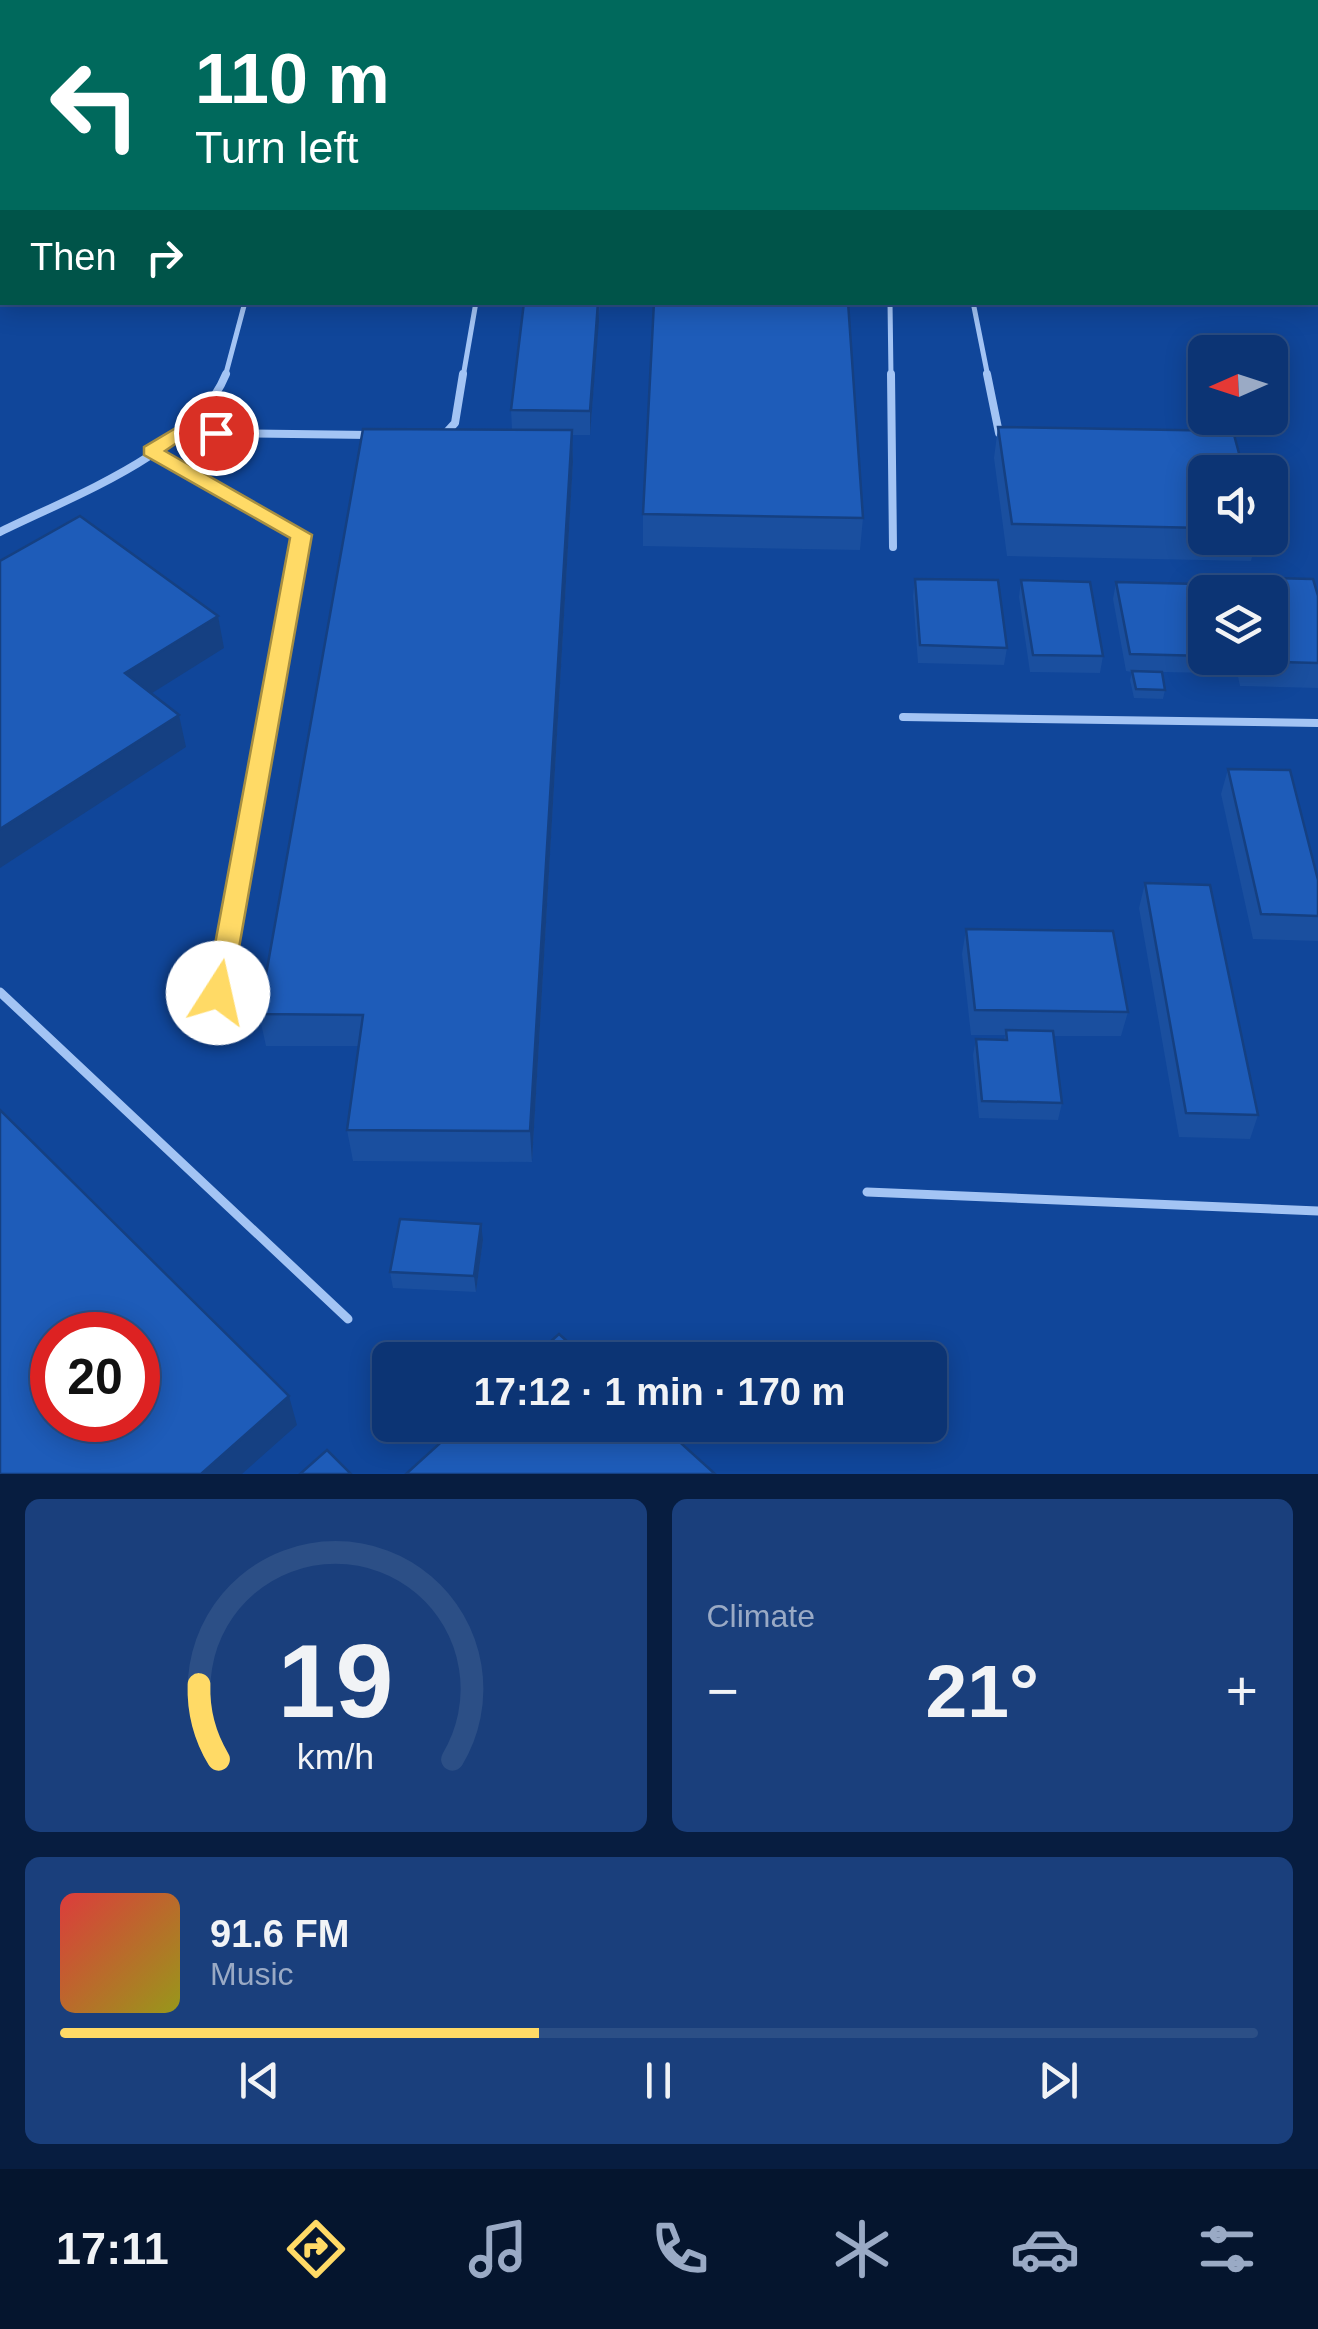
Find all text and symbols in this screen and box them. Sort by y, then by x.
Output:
icon: left [30,40,160,170]
text: 110 m [195,40,390,118]
text: Turn left [195,122,358,173]
icon: right [137,230,192,285]
text: Then [30,236,117,278]
north arrow [1188,335,1288,435]
map controls [1188,335,1288,675]
pin [174,391,259,476]
icon: arrive [189,406,244,461]
button: sound [1188,455,1288,555]
button: layers [1188,575,1288,675]
position arrow [166,941,270,1045]
speed limit sign: 20 [30,1312,160,1442]
text: 17:12 · 1 min · 170 m [474,1371,845,1413]
text: Climate [707,1598,815,1634]
text: 19 [278,1623,394,1739]
text: 21° [926,1649,1039,1733]
text: − [707,1660,739,1722]
text: + [1226,1660,1258,1722]
text: km/h [297,1737,374,1777]
text: 91.6 FM [210,1913,349,1955]
text: Music [210,1956,294,1992]
icon: previous [232,2053,287,2108]
icon: pause [631,2053,686,2108]
icon: next [1031,2053,1086,2108]
icon: directions [281,2214,351,2284]
icon: music [463,2214,533,2284]
icon: phone [645,2214,715,2284]
icon: climate [827,2214,897,2284]
icon: car [1010,2214,1080,2284]
icon: filters [1192,2214,1262,2284]
text: 17:11 [56,2223,169,2274]

